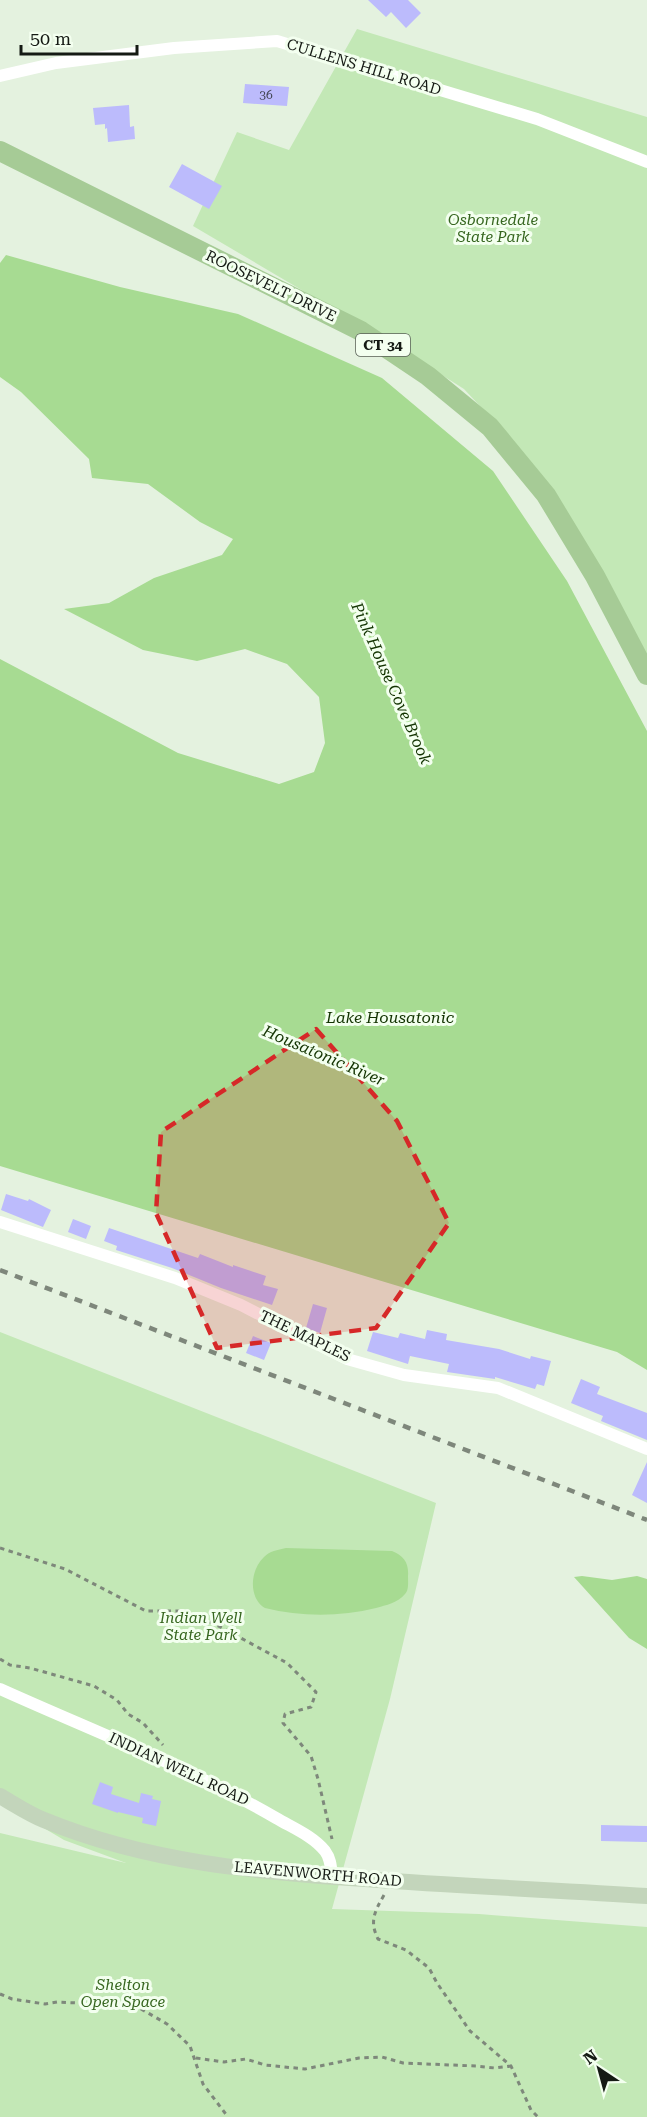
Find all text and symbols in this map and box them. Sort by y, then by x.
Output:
scale bar [21,18,136,56]
text: 50 m [30,28,71,49]
street label: CULLENS HILL ROAD [285,35,443,99]
house number: 36 [259,88,273,102]
park label: Osbornedale State Park [448,211,538,246]
street label: ROOSEVELT DRIVE [203,247,339,325]
road number: CT 34 [356,334,410,356]
water label: Pink House Cove Brook [347,598,436,767]
water label: Lake Housatonic [325,1008,455,1027]
water label: Housatonic River [259,1021,388,1090]
street label: THE MAPLES [257,1306,353,1366]
park label: Indian Well State Park [159,1609,243,1644]
street label: INDIAN WELL ROAD [106,1729,252,1809]
street label: LEAVENWORTH ROAD [234,1858,402,1890]
park label: Shelton Open Space [81,1976,166,2011]
north arrow [569,2039,629,2099]
text: N [580,2046,601,2069]

